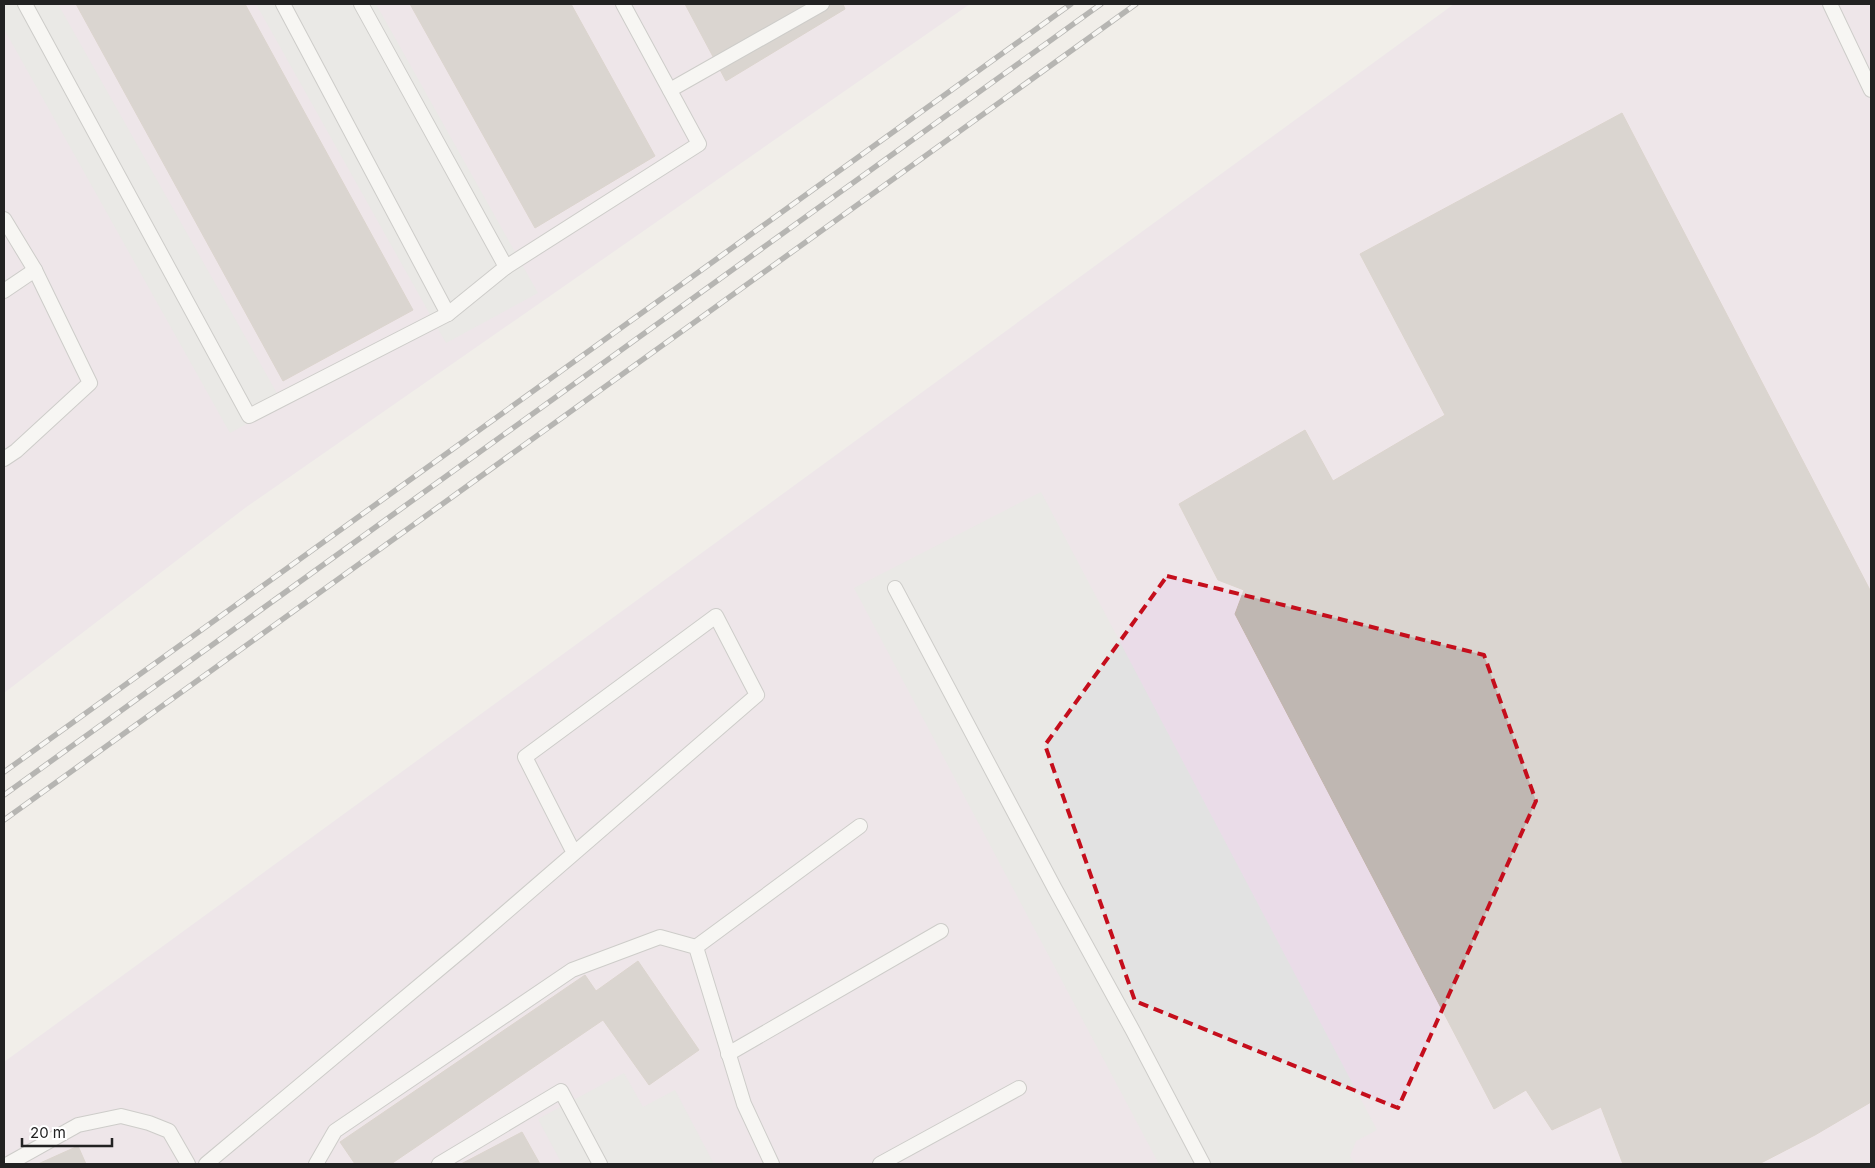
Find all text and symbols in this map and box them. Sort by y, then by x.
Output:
scale bar [22,1116,112,1148]
text: 20 m [30,1123,66,1142]

